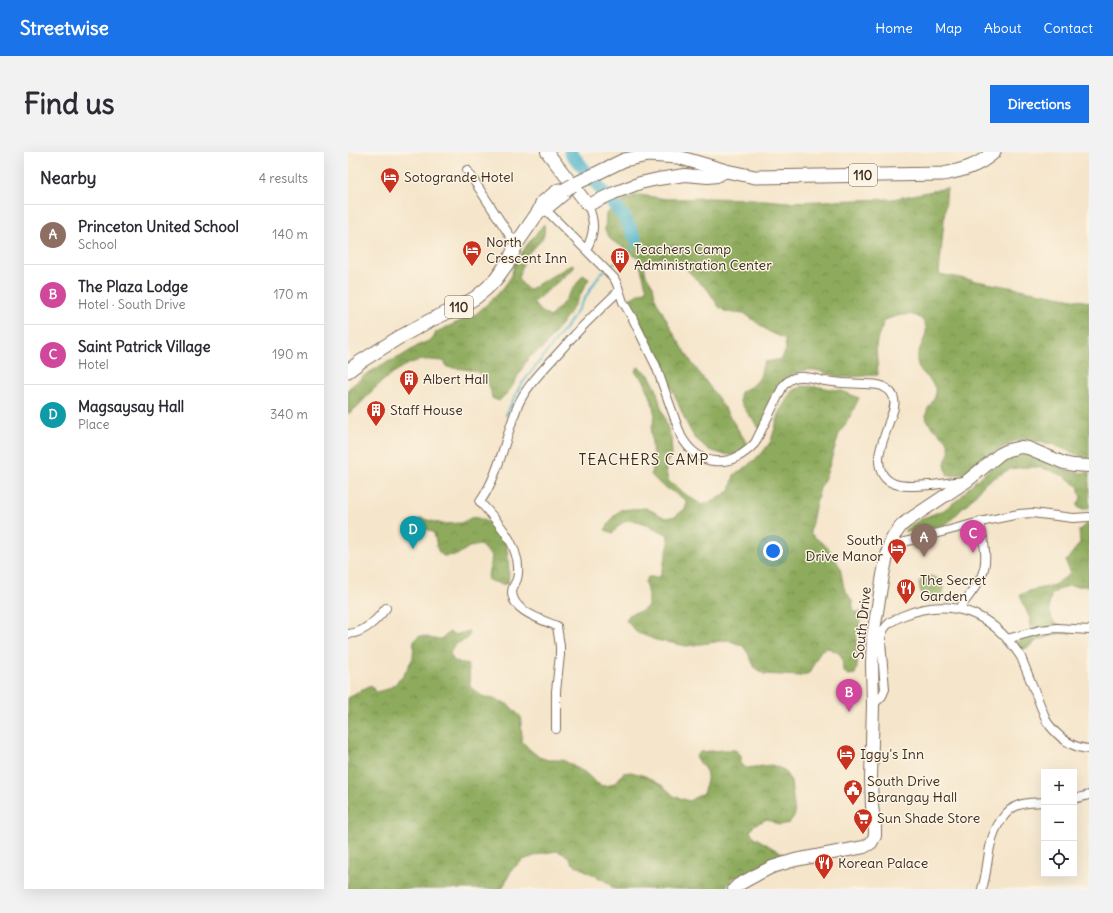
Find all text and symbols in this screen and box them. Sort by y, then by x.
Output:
text: Streetwise [20,16,109,40]
text: Home [875,19,913,37]
text: Map [935,19,962,37]
text: About [984,19,1022,37]
text: Contact [1044,19,1093,37]
button: Directions [990,85,1089,123]
text: Find us [24,86,115,122]
road number: 110 [849,164,877,186]
hotel icon: Sotogrande Hotel [379,166,401,194]
text: Nearby [40,167,96,189]
place label: Sotogrande Hotel [404,168,514,186]
text: 4 results [259,170,308,187]
text: Princeton United School [78,217,239,236]
text: A [49,226,57,243]
text: 140 m [272,226,308,243]
place label: North Crescent Inn [486,233,567,267]
text: School [78,236,117,253]
hotel icon: North Crescent Inn [461,239,483,267]
place label: Teachers Camp Administration Center [634,240,772,274]
building icon: Teachers Camp Administration Center [609,246,631,274]
text: The Plaza Lodge [78,277,188,296]
text: B [49,286,57,303]
text: 170 m [273,286,308,303]
text: Hotel · South Drive [78,296,186,313]
road number: 110 [445,296,473,318]
text: Saint Patrick Village [78,337,210,356]
text: C [49,346,57,363]
text: 190 m [272,346,308,363]
text: Hotel [78,356,109,373]
building icon: Albert Hall [398,368,420,396]
place label: Albert Hall [423,370,488,388]
text: Magsaysay Hall [78,397,184,416]
building icon: Staff House [365,399,387,427]
place label: Staff House [390,401,463,419]
text: D [48,406,58,423]
text: 340 m [270,406,308,423]
text: Place [78,416,109,433]
district label: TEACHERS CAMP [579,450,709,469]
pin: D [400,516,426,549]
pin: C [960,520,986,553]
pin: A [911,524,937,557]
place label: South Drive Manor [806,531,883,565]
hotel icon: South Drive Manor [886,537,908,565]
your location [763,541,783,561]
place label: The Secret Garden [920,571,987,605]
restaurant icon: The Secret Garden [895,577,917,605]
street label: South Drive [849,586,875,660]
pin: B [836,679,862,712]
hotel icon: Iggy's Inn [835,743,857,771]
place label: Iggy's Inn [860,745,924,763]
map controls [1041,769,1077,877]
button: + [1041,769,1077,805]
place label: South Drive Barangay Hall [867,772,957,806]
public building icon: South Drive Barangay Hall [842,778,864,806]
button: − [1041,805,1077,841]
supermarket icon: Sun Shade Store [852,807,874,835]
place label: Sun Shade Store [877,809,980,827]
button: locate [1041,841,1077,877]
restaurant icon: Korean Palace [813,852,835,880]
place label: Korean Palace [838,854,928,872]

